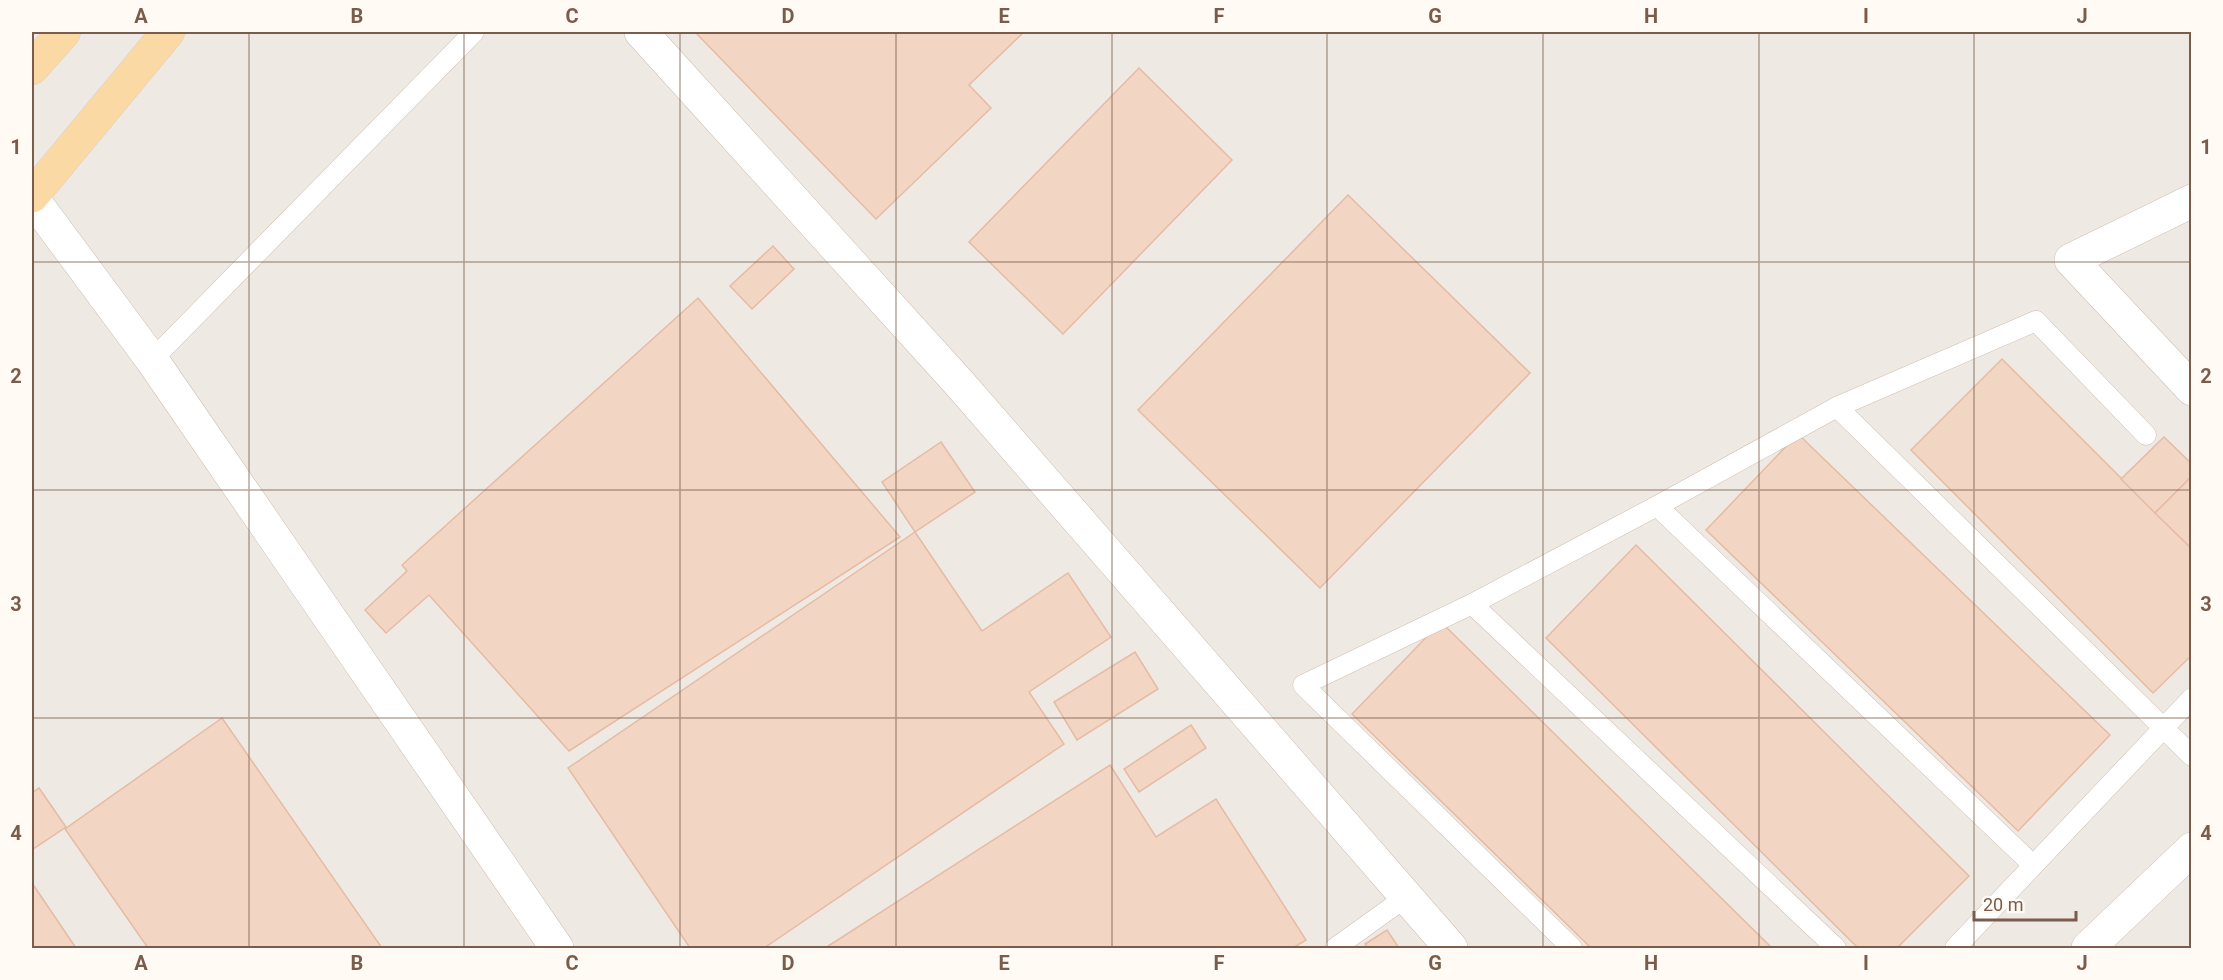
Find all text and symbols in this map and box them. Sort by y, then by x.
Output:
text: A [134,4,148,28]
text: B [351,4,363,28]
text: C [565,4,579,28]
text: D [782,4,795,28]
text: E [998,4,1010,28]
text: F [1214,4,1225,28]
text: G [1428,4,1442,28]
text: H [1644,4,1658,28]
text: I [1863,4,1869,28]
text: J [2076,4,2088,28]
text: 1 [10,135,22,159]
text: 1 [2200,135,2212,159]
text: 2 [10,364,22,388]
text: 2 [2200,364,2212,388]
text: 3 [10,592,22,616]
text: 3 [2200,592,2212,616]
text: 4 [10,821,22,845]
text: 4 [2200,821,2212,845]
scale bar [1974,884,2076,922]
text: 20 m [1983,894,2023,915]
text: A [134,951,148,975]
text: B [351,951,363,975]
text: C [565,951,579,975]
text: D [782,951,795,975]
text: E [998,951,1010,975]
text: F [1214,951,1225,975]
text: G [1428,951,1442,975]
text: H [1644,951,1658,975]
text: I [1863,951,1869,975]
text: J [2076,951,2088,975]

